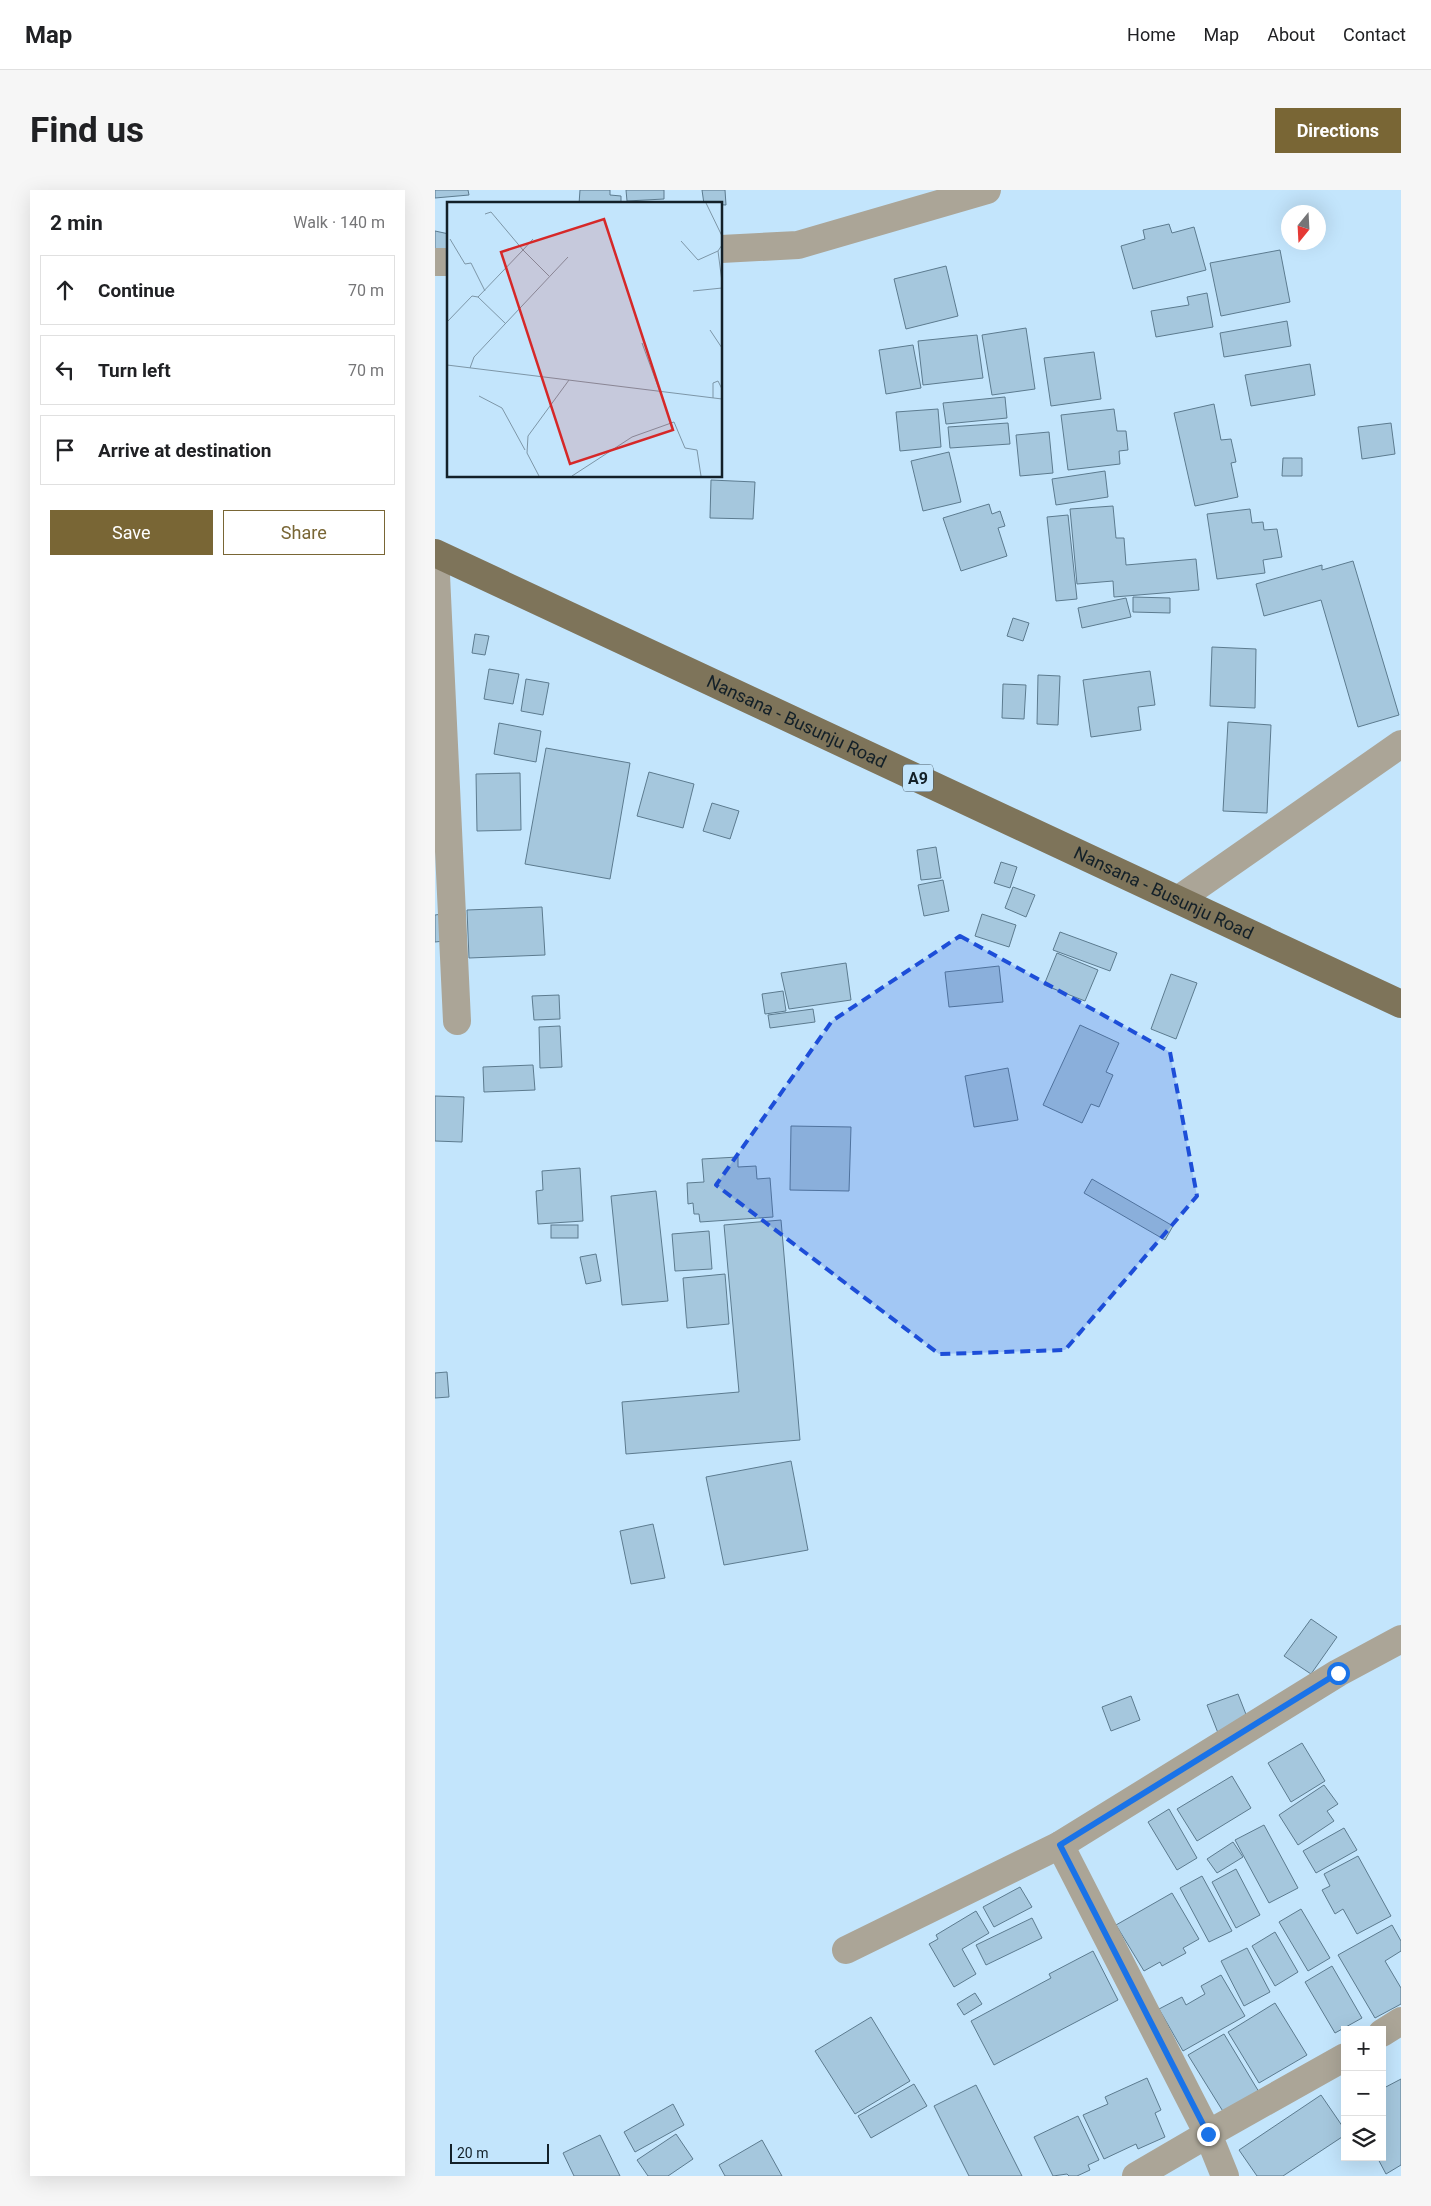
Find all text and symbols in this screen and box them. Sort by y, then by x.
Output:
text: Map [25,21,72,49]
text: Home [1127,24,1176,45]
text: Map [1204,24,1239,45]
text: About [1267,24,1315,45]
text: Contact [1343,24,1406,45]
button: Directions [1275,108,1401,153]
text: Find us [30,110,144,151]
inset map [447,202,723,478]
north arrow [1281,205,1326,250]
text: 2 min [50,211,103,235]
text: Walk · 140 m [293,213,385,232]
icon: ahead [51,276,79,304]
text: Continue [98,279,175,302]
text: 70 m [348,281,384,300]
icon: left [51,356,79,384]
text: Turn left [98,359,171,382]
text: 70 m [348,361,384,380]
icon: arrive [51,436,79,464]
text: Arrive at destination [98,439,271,462]
button: Save [50,510,213,555]
button: Share [223,510,385,555]
street label: Nansana - Busunju Road [704,670,890,772]
road number: A9 [903,764,933,792]
street label: Nansana - Busunju Road [1071,842,1257,944]
route start [1327,1662,1350,1685]
map controls [1341,2026,1386,2161]
button: + [1341,2026,1386,2071]
button: − [1341,2071,1386,2116]
button: layers [1341,2116,1386,2161]
route end [1197,2123,1220,2146]
scale bar [450,2141,549,2164]
text: 20 m [457,2145,489,2161]

